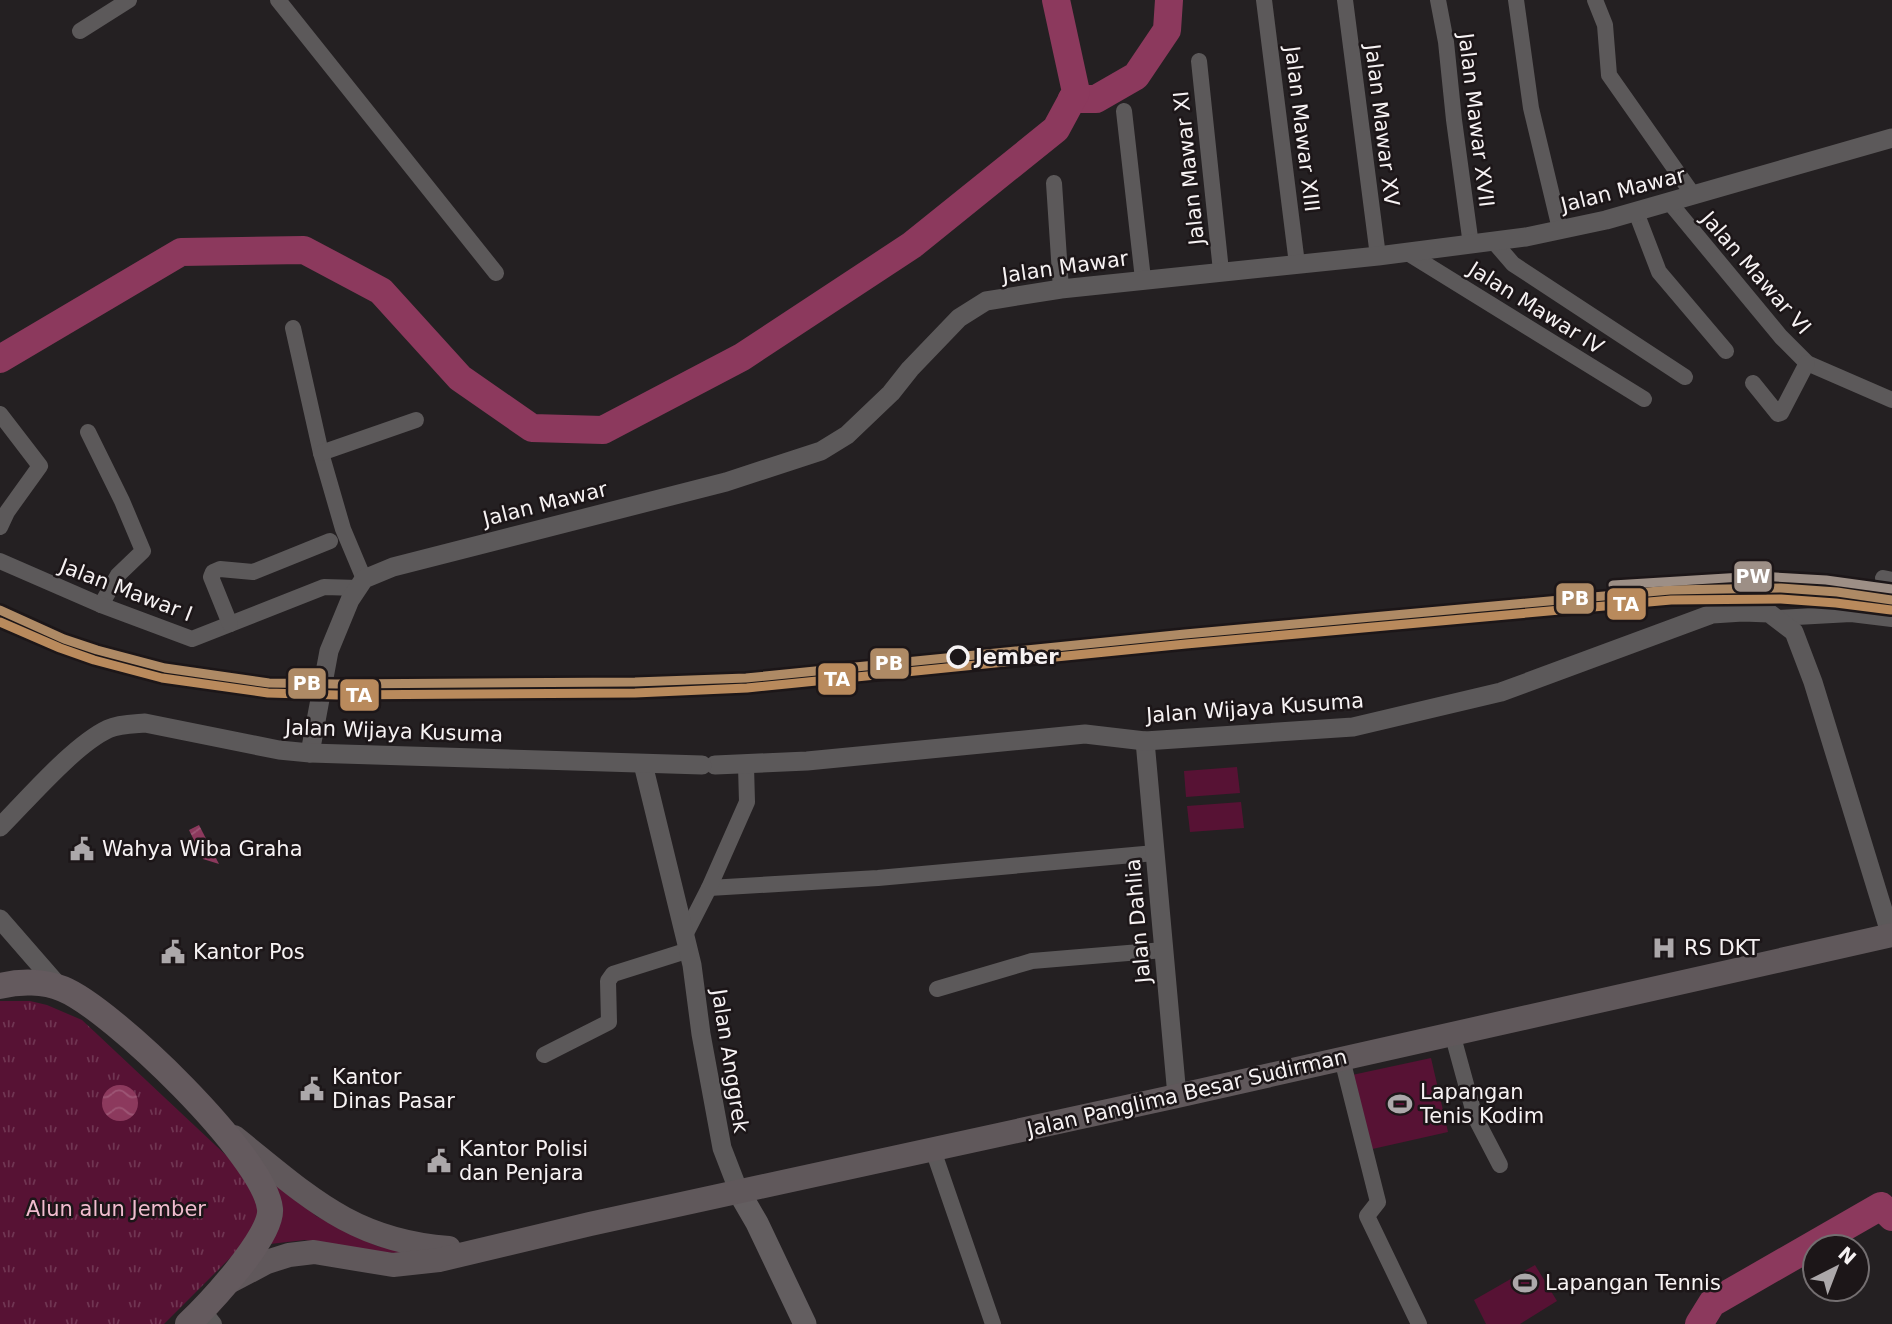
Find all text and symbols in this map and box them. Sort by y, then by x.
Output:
street label: Jalan Mawar XVII [1453,30,1499,208]
street label: Jalan Mawar XV [1360,41,1404,208]
street label: Jalan Mawar XIII [1280,43,1324,213]
street label: Jalan Mawar XI [1169,90,1209,248]
street label: Jalan Mawar [1556,163,1688,218]
street label: Jalan Mawar VI [1695,205,1816,339]
street label: Jalan Mawar [998,246,1130,288]
street label: Jalan Mawar IV [1462,256,1608,359]
street label: Jalan Mawar [478,477,610,532]
street label: Jalan Mawar I [54,553,196,626]
line badge: PW [1733,560,1773,593]
text: PW [1736,565,1770,587]
line badge: PB [1555,582,1595,615]
text: PB [1561,587,1589,609]
line badge: TA [1606,587,1647,621]
text: TA [1613,593,1639,615]
place label: Jember [973,645,1059,669]
marker: Jember [947,646,969,668]
line badge: PB [869,647,910,680]
text: PB [875,652,903,674]
line badge: TA [817,662,857,696]
line badge: PB [287,667,327,700]
text: TA [824,668,850,690]
text: PB [293,672,321,694]
line badge: TA [339,678,380,712]
text: TA [346,684,372,706]
street label: Jalan Wijaya Kusuma [1143,688,1365,728]
street label: Jalan Wijaya Kusuma [283,715,503,747]
public building icon: Wahya Wiba Graha [68,835,96,863]
place label: Wahya Wiba Graha [102,837,303,861]
street label: Jalan Dahlia [1121,858,1156,986]
hospital icon: RS DKT [1650,934,1678,962]
place label: RS DKT [1684,936,1760,960]
public building icon: Kantor Pos [159,938,187,966]
place label: Kantor Pos [193,940,305,964]
street label: Jalan Anggrek [706,985,753,1135]
street label: Jalan Panglima Besar Sudirman [1023,1044,1349,1142]
place label: Kantor Dinas Pasar [332,1065,455,1113]
public building icon: Kantor Dinas Pasar [298,1075,326,1103]
place label: Lapangan Tenis Kodim [1419,1080,1544,1128]
sports icon: Lapangan Tenis Kodim [1386,1090,1414,1118]
place label: Kantor Polisi dan Penjara [459,1137,588,1185]
public building icon: Kantor Polisi dan Penjara [425,1147,453,1175]
park label: Alun alun Jember [26,1197,206,1221]
north arrow [1801,1233,1871,1303]
text: N [1834,1242,1861,1269]
sports icon: Lapangan Tennis [1511,1269,1539,1297]
place label: Lapangan Tennis [1545,1271,1721,1295]

